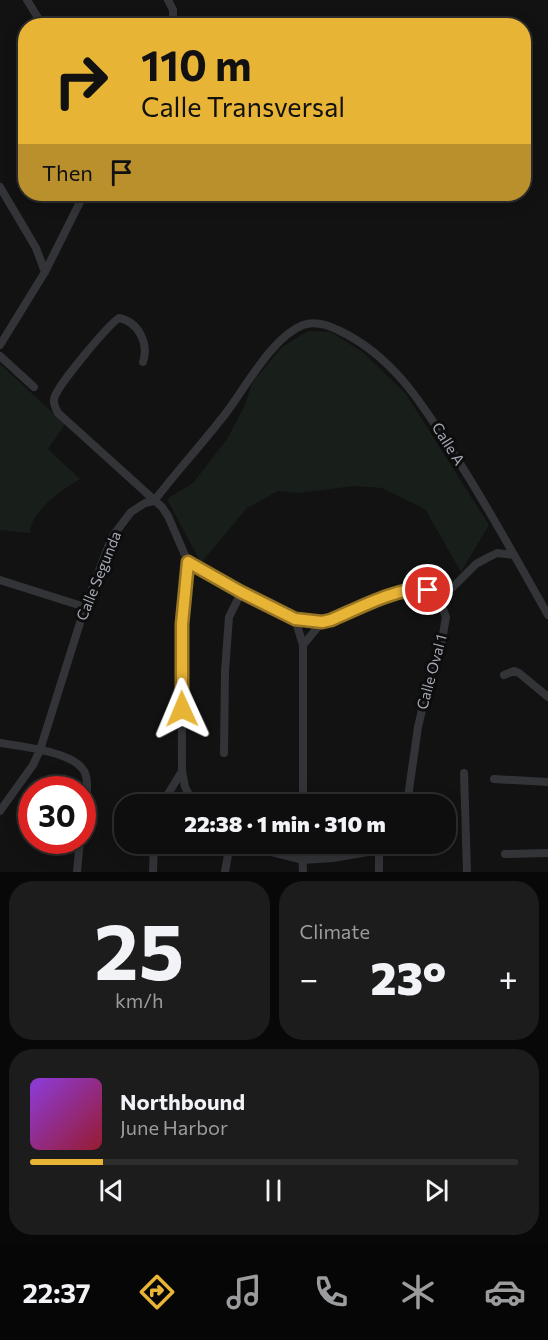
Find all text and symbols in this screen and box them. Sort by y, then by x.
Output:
text: 110 m [141,38,252,90]
icon: right [42,42,120,120]
text: Calle Transversal [141,90,345,123]
icon: arrive [105,156,138,189]
text: Then [42,159,93,186]
street label: Calle A [429,419,469,468]
street label: Calle Segunda [72,528,124,623]
pin [402,564,453,615]
icon: arrive [411,573,444,606]
street label: Calle Oval 1 [412,632,450,711]
position arrow [150,677,214,741]
speed limit sign: 30 [18,776,96,854]
text: 22:38 · 1 min · 310 m [184,810,386,837]
text: 25 [94,901,184,996]
text: Climate [300,919,370,943]
text: 23° [371,949,446,1004]
text: − [300,957,318,998]
text: + [499,957,518,998]
text: km/h [115,988,164,1012]
text: Northbound [120,1088,245,1115]
text: June Harbor [120,1115,228,1139]
icon: previous [95,1174,128,1207]
icon: pause [257,1174,290,1207]
icon: next [420,1174,453,1207]
icon: directions [136,1271,178,1313]
icon: music [223,1271,265,1313]
icon: phone [310,1271,352,1313]
icon: climate [397,1271,439,1313]
icon: car [484,1271,526,1313]
text: 22:37 [22,1276,91,1309]

